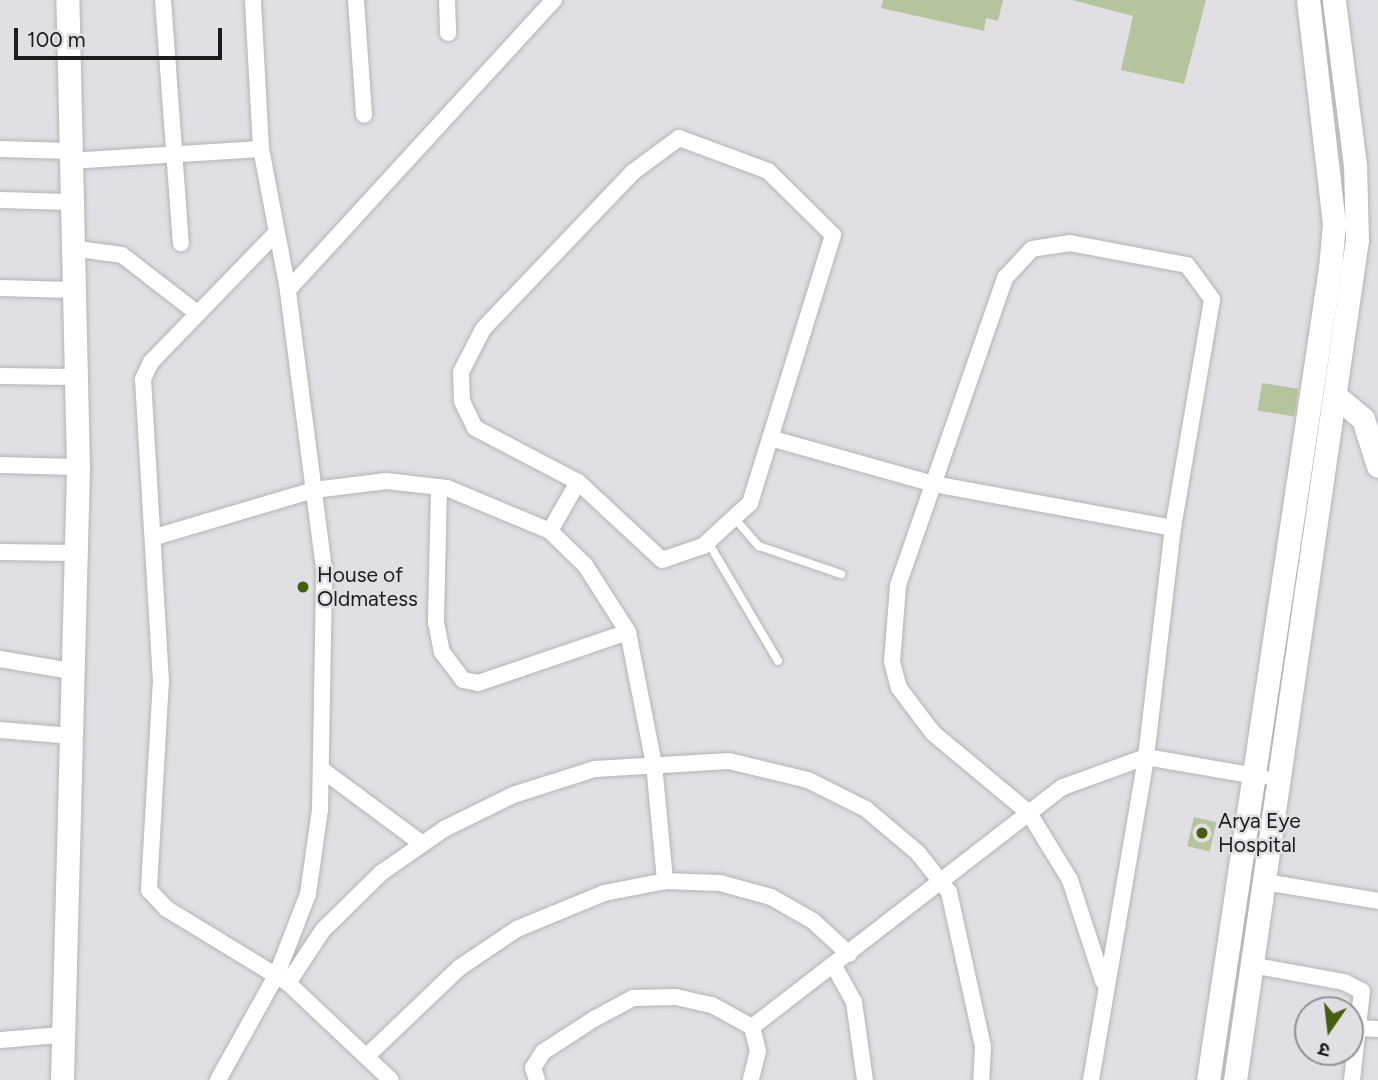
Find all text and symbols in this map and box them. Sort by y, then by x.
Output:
scale bar [18,14,226,58]
text: 100 m [27,27,86,52]
place label: House of Oldmatess [317,562,418,612]
marker: House of Oldmatess [295,579,311,595]
place label: Arya Eye Hospital [1218,808,1301,858]
marker: Arya Eye Hospital [1192,823,1212,843]
north arrow [1294,996,1364,1066]
text: उ [1316,1037,1332,1062]

